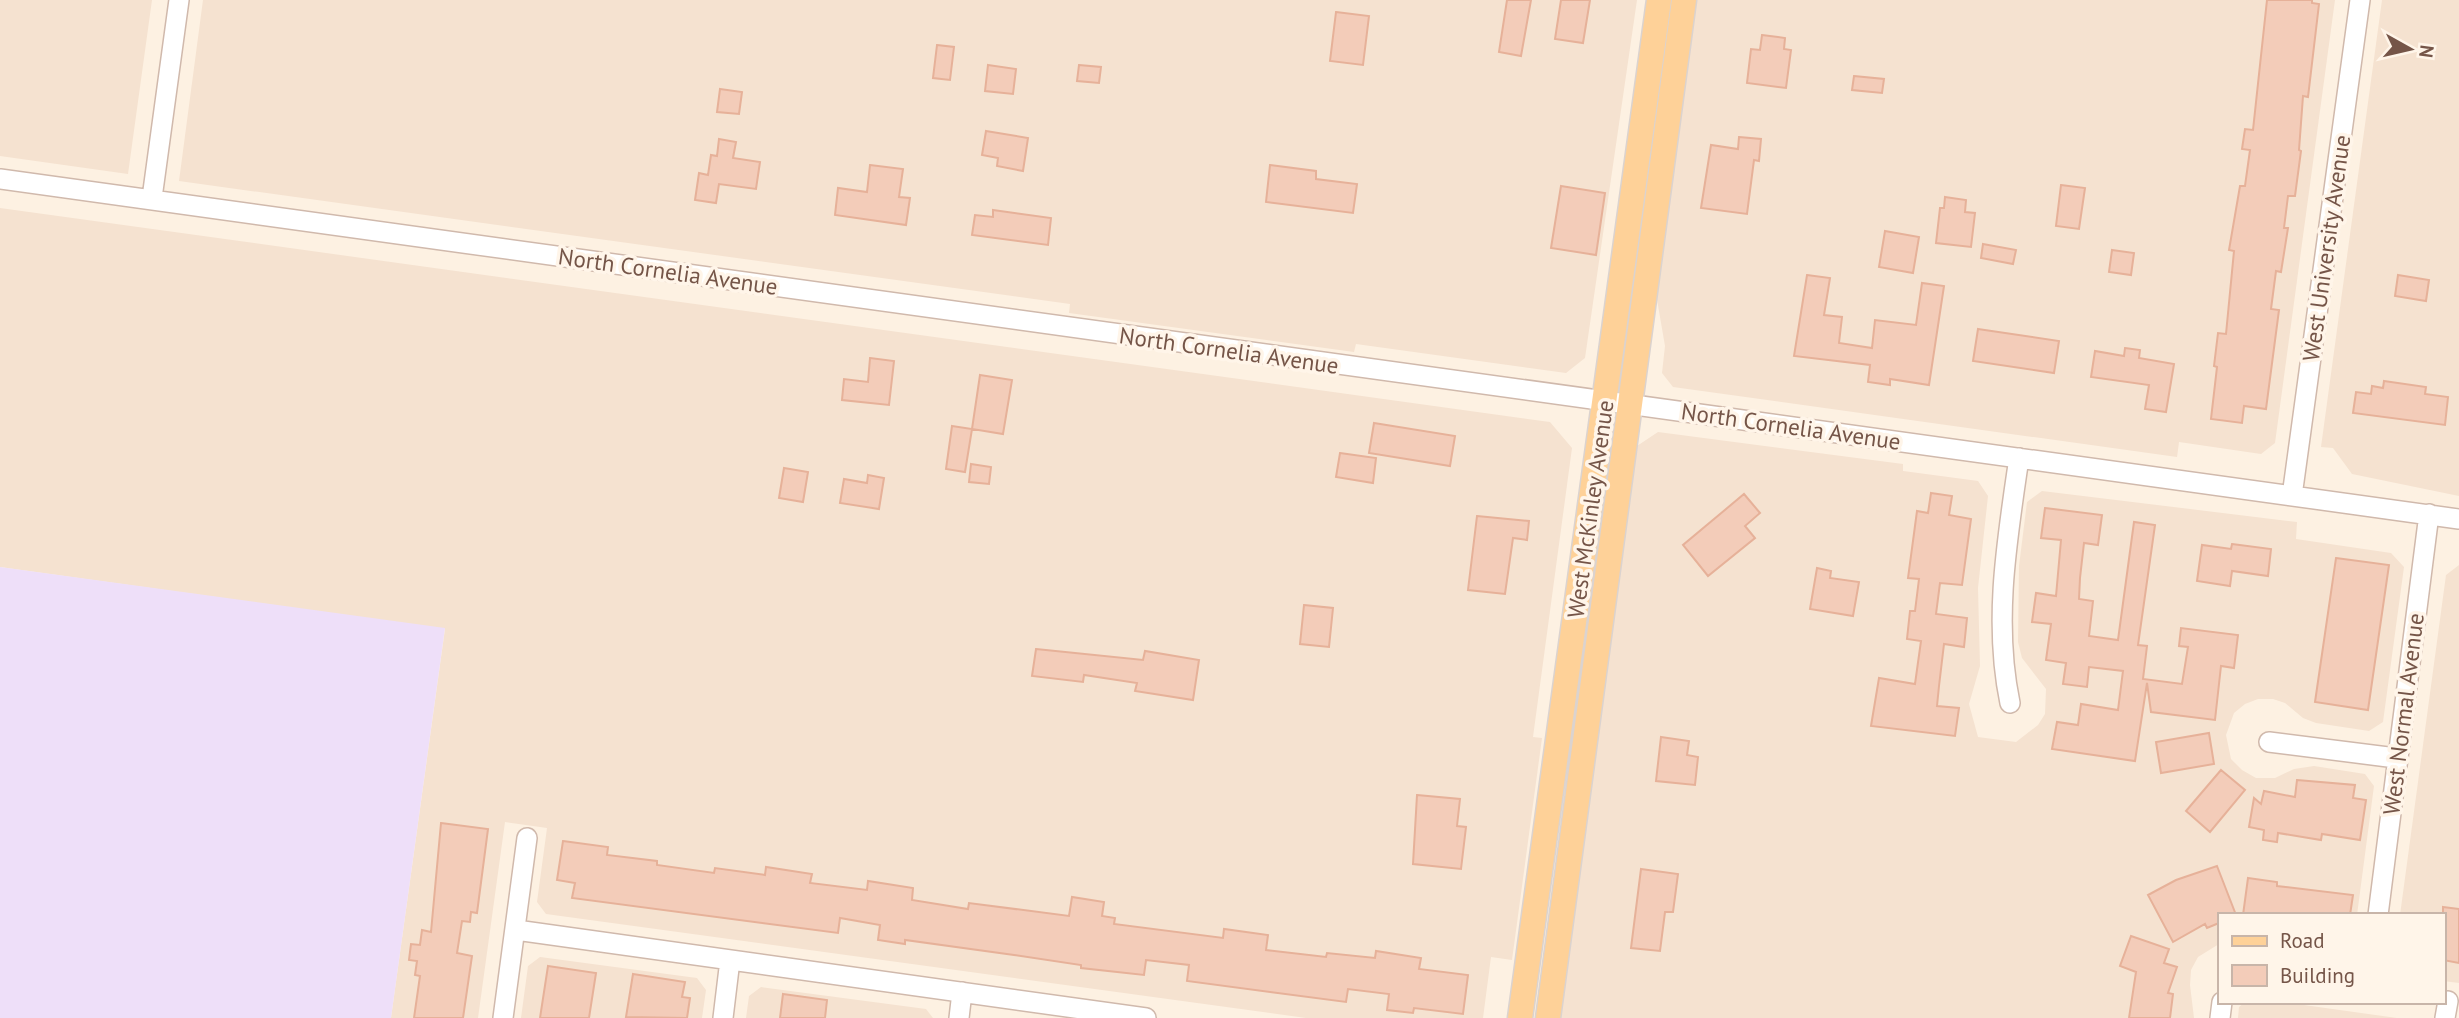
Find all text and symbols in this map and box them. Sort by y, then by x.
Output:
north arrow [2375,14,2445,84]
text: N [2414,44,2440,59]
street label: West University Avenue [2296,133,2356,363]
street label: North Cornelia Avenue [557,241,779,301]
street label: North Cornelia Avenue [1118,320,1340,380]
street label: North Cornelia Avenue [1680,396,1902,456]
street label: West McKinley Avenue [1560,398,1620,620]
street label: West Normal Avenue [2376,611,2430,817]
legend [2218,913,2445,1004]
text: Road [2280,927,2324,954]
text: Building [2280,962,2355,989]

